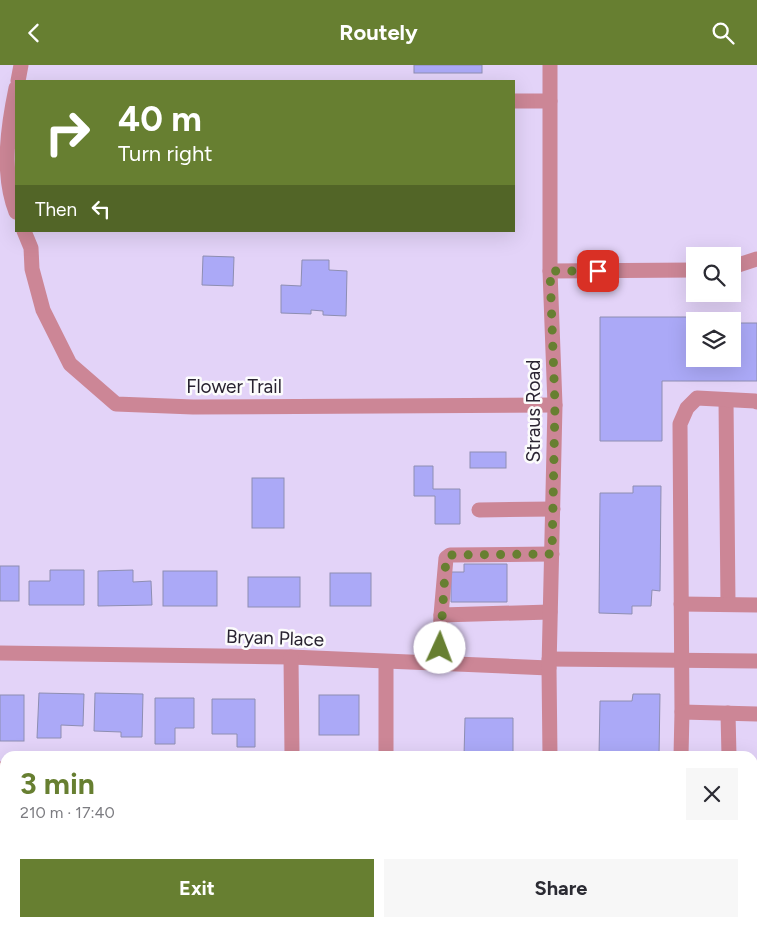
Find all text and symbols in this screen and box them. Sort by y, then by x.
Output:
icon: back [20,19,48,47]
text: Routely [339,19,418,46]
icon: search [709,19,737,47]
text: 40 m [118,98,202,140]
icon: right [35,100,100,165]
text: Turn right [118,140,213,167]
icon: left [87,195,115,223]
text: Then [35,198,77,221]
map controls [686,247,741,367]
button: search [686,247,741,302]
pin [577,250,619,292]
icon: arrive [584,257,612,285]
button: layers [686,312,741,367]
street label: Straus Road [522,360,545,462]
street label: Flower Trail [186,375,282,398]
position arrow [413,621,465,673]
street label: Bryan Place [225,625,325,651]
text: 3 min [20,765,95,802]
button: close [686,768,738,820]
text: 210 m · 17:40 [20,803,115,822]
button: Exit [20,859,374,917]
button: Share [384,859,738,917]

